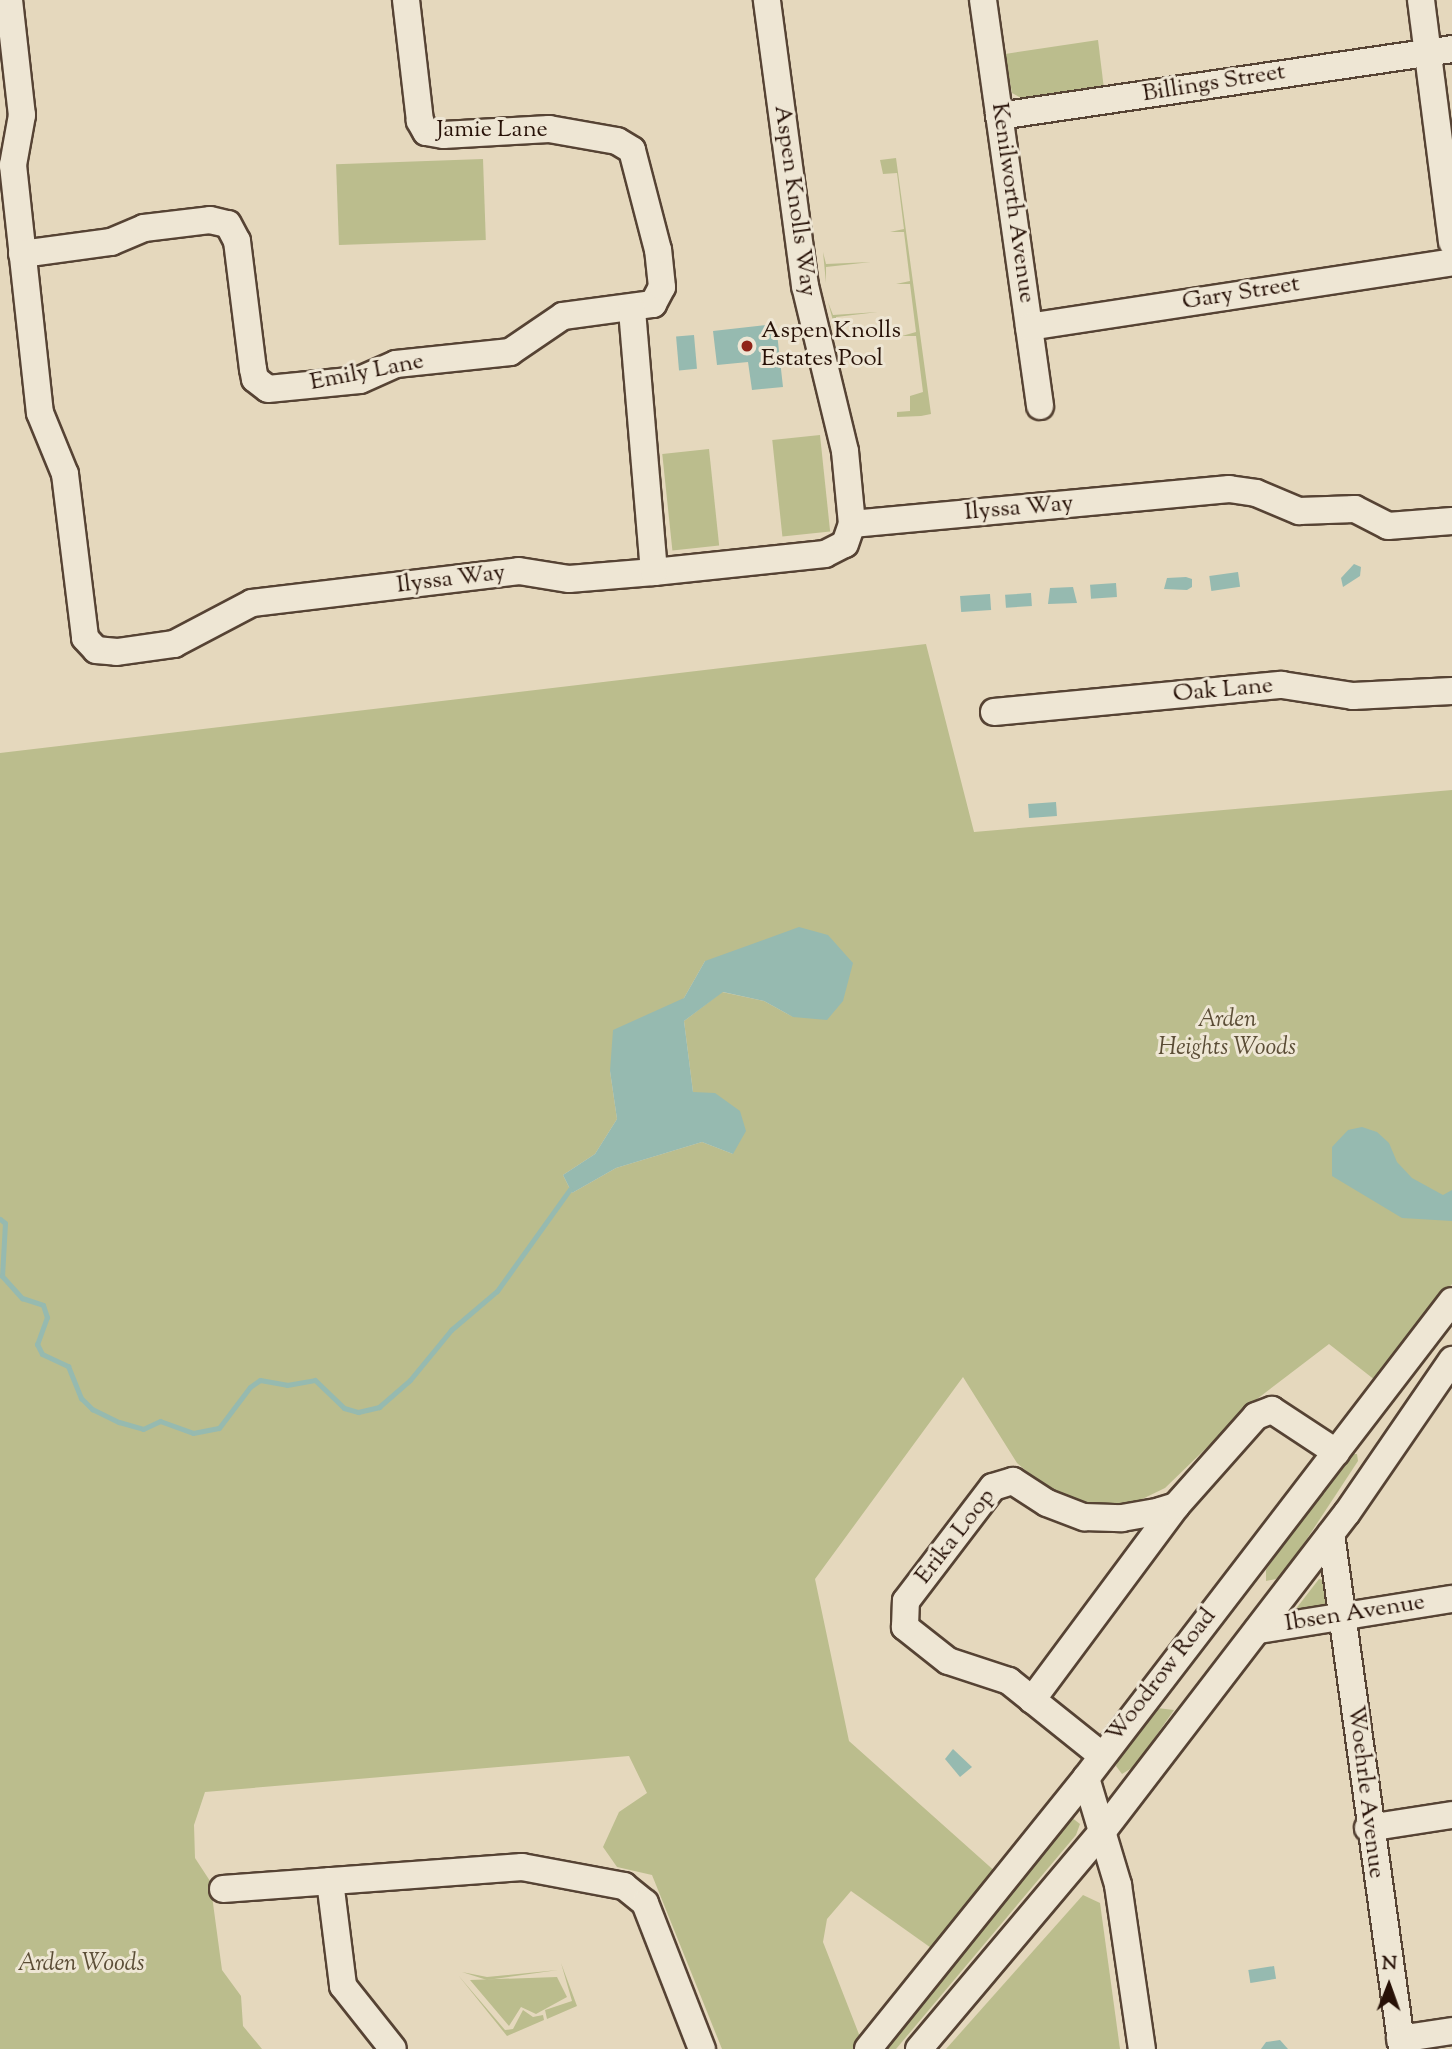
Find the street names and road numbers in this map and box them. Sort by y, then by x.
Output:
street label: Billings Street [1140,58,1288,110]
street label: Kenilworth Avenue [984,101,1040,305]
street label: Aspen Knolls Way [766,103,822,299]
street label: Jamie Lane [436,117,548,145]
street label: Gary Street [1180,271,1302,317]
street label: Emily Lane [308,348,426,398]
street label: Ilyssa Way [963,490,1075,528]
street label: Ilyssa Way [395,559,507,601]
street label: Oak Lane [1172,672,1274,710]
street label: Erika Loop [910,1483,1002,1591]
street label: Ibsen Avenue [1283,1589,1427,1639]
street label: Woodrow Road [1101,1603,1223,1749]
street label: Woehrle Avenue [1340,1704,1390,1880]

